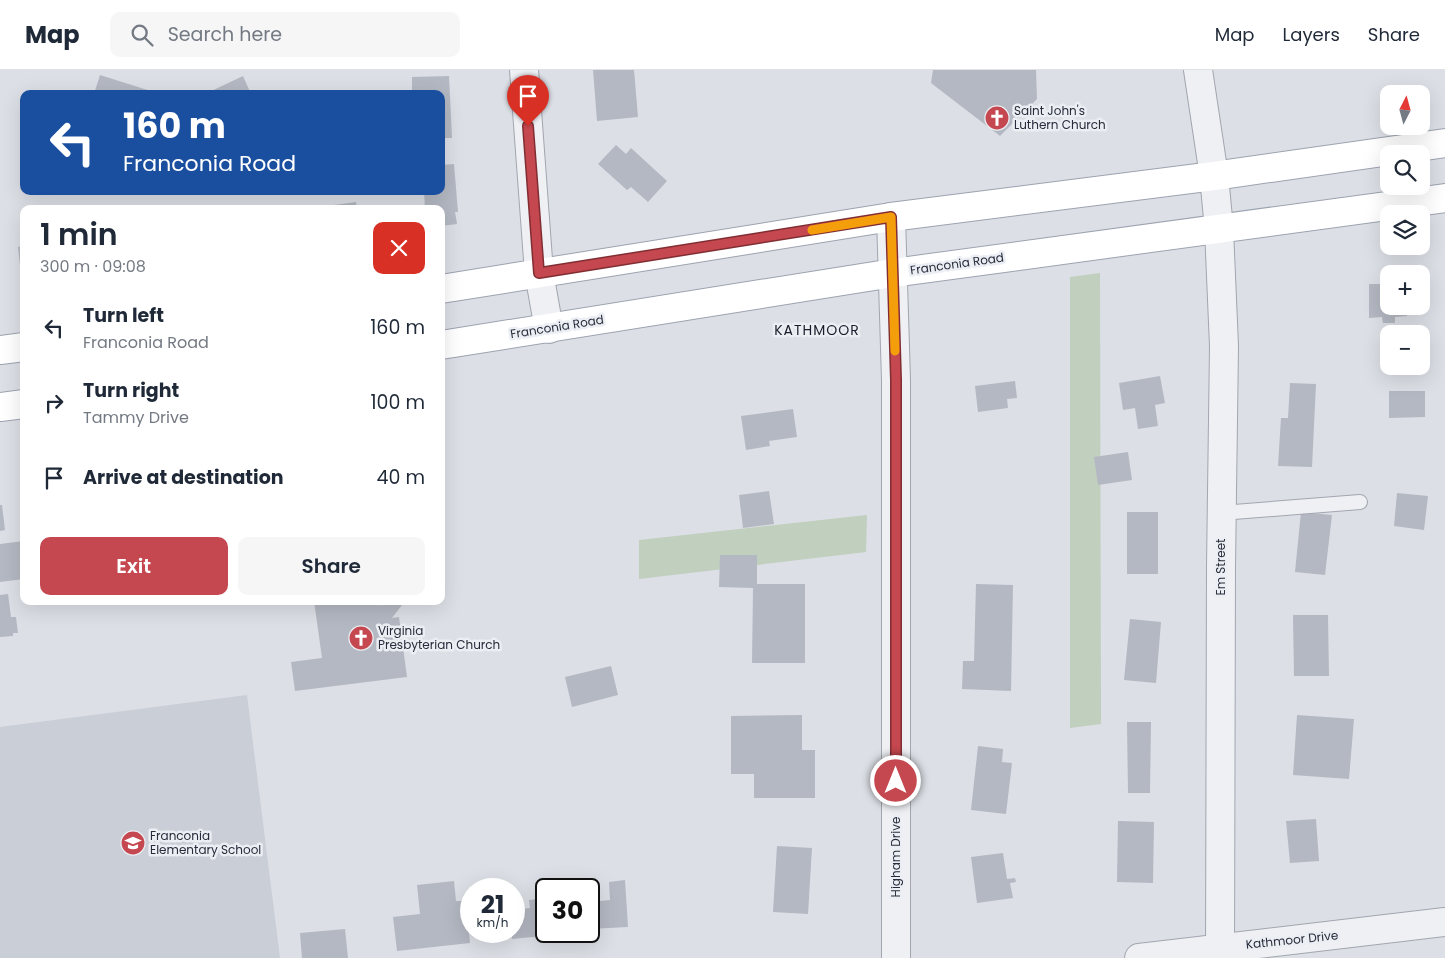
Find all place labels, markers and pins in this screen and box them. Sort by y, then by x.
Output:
pin [507,75,549,126]
place label: Saint John's Luthern Church [1014,102,1106,133]
church icon: Saint John's Luthern Church [984,105,1010,131]
place label: Virginia Presbyterian Church [378,622,500,653]
church icon: Virginia Presbyterian Church [348,625,374,651]
place label: Franconia Elementary School [150,827,261,858]
school or university icon: Franconia Elementary School [120,830,146,856]

